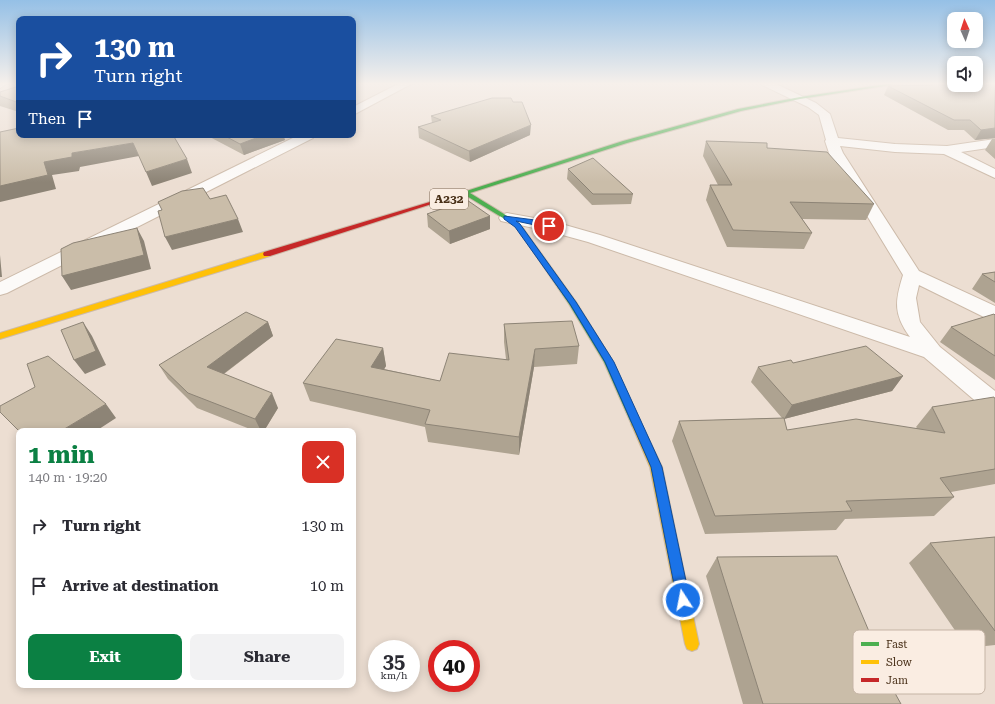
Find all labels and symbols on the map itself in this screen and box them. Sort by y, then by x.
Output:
north arrow [947,12,983,48]
road number: A232 [430,189,468,209]
pin [532,209,566,243]
position arrow [662,579,704,621]
legend [853,630,985,694]
text: Fast [886,638,907,651]
speed limit sign: 40 [428,640,480,692]
text: Slow [886,656,913,669]
text: Jam [886,674,908,687]

